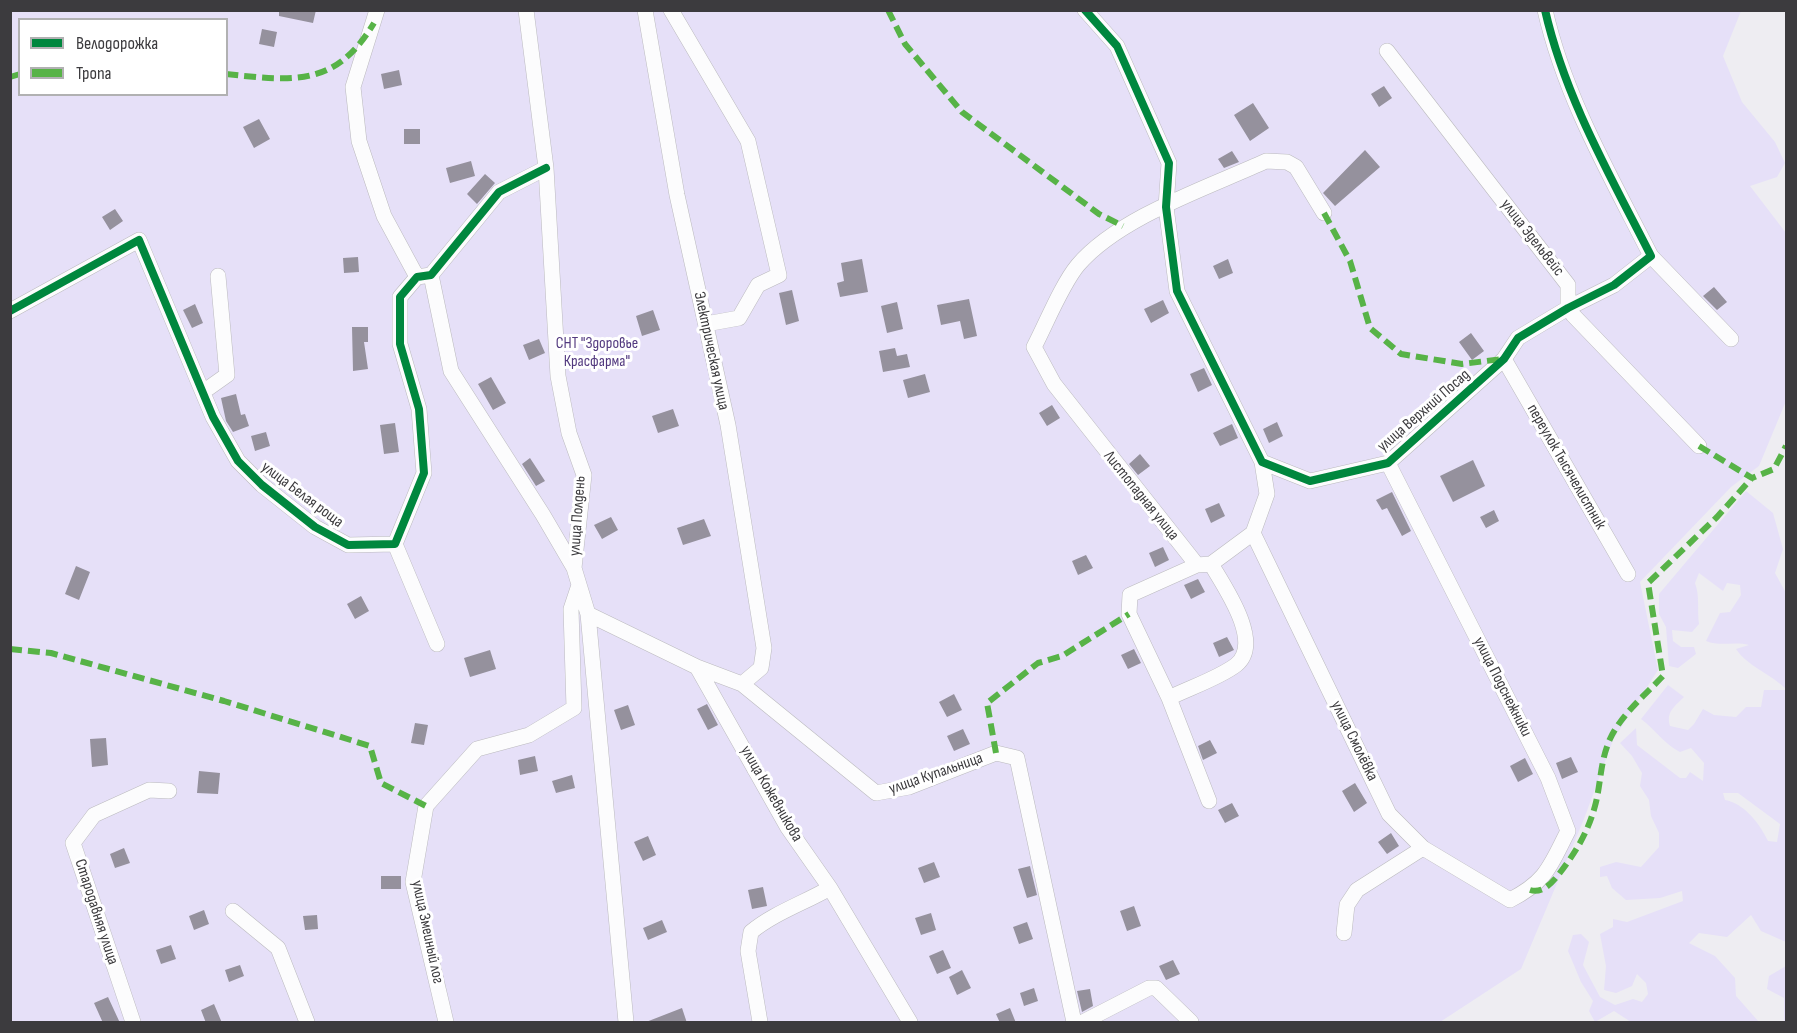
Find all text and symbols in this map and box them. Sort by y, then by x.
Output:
legend [18,18,228,96]
text: Велодорожка [76,33,158,54]
text: Тропа [76,63,112,84]
street label: улица Эдельвейс [1496,196,1568,280]
street label: Электрическая улица [689,290,733,412]
park label: СНТ "Здоровье Красфарма" [556,334,638,372]
street label: улица Верхний Посад [1374,366,1474,456]
street label: переулок Тысячелистник [1522,401,1610,533]
street label: Листопадная улица [1099,448,1183,544]
street label: улица Белая роща [257,458,347,532]
street label: улица Полдень [566,475,590,557]
street label: улица Подснежники [1469,634,1535,740]
street label: улица Смолёвка [1326,698,1382,784]
street label: улица Кожевникова [736,743,806,845]
street label: улица Купальница [887,749,985,799]
street label: Стародавняя улица [70,857,122,967]
street label: улица Змеиный лог [407,879,447,985]

